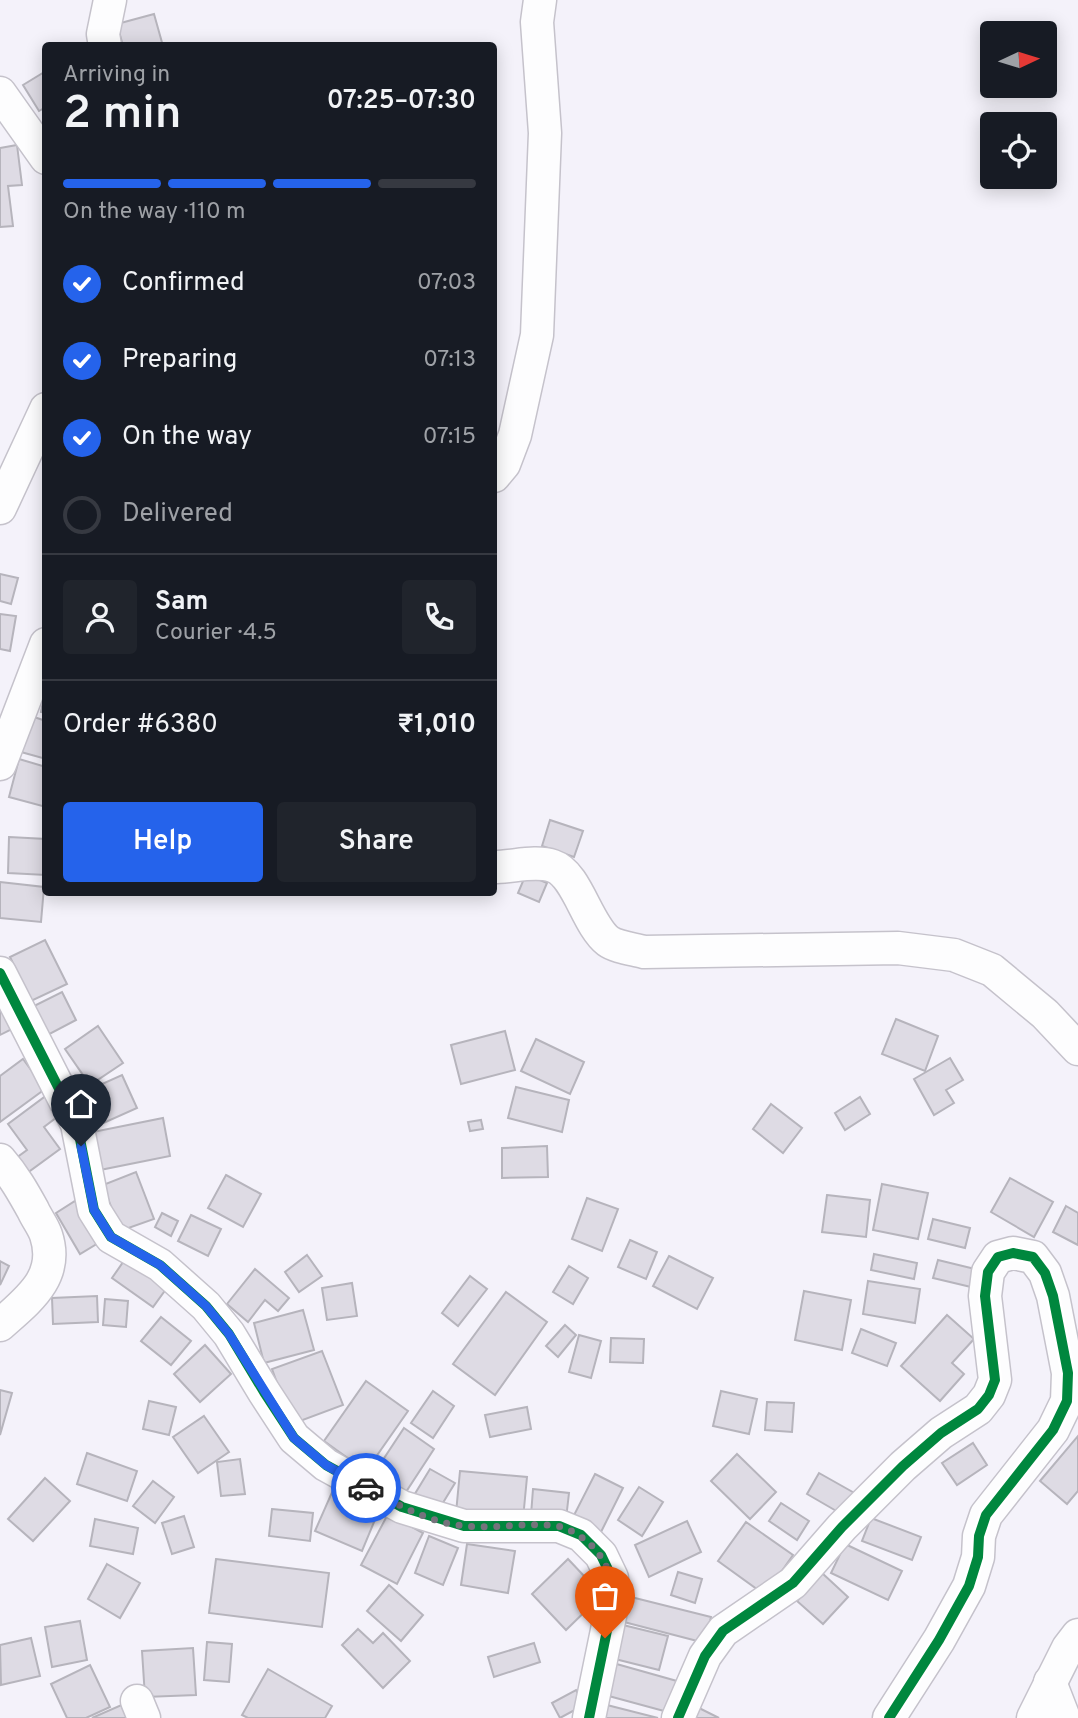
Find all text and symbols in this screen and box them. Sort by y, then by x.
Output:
north arrow [980,21,1057,98]
map controls [980,21,1057,189]
text: Arriving in [63,61,170,90]
text: 07:25–07:30 [327,85,476,118]
text: 2 min [63,86,182,145]
button: locate [980,112,1057,189]
text: On the way · 110 m [63,198,246,227]
icon: check [63,265,101,303]
text: Confirmed [122,267,245,300]
text: 07:03 [417,269,476,298]
icon: check [63,342,101,380]
text: Preparing [122,344,237,377]
text: 07:13 [423,346,476,375]
icon: check [63,419,101,457]
text: On the way [122,421,252,454]
text: 07:15 [423,423,476,452]
text: Delivered [122,498,233,531]
button: person [63,580,137,654]
button: phone [402,580,476,654]
text: Sam [155,586,208,619]
text: Courier · 4.5 [155,619,277,648]
text: Order #6380 [63,709,218,742]
text: ₹1,010 [397,709,476,742]
button: Help [63,802,263,882]
button: Share [277,802,476,882]
pin [51,1074,111,1146]
icon: home [62,1085,100,1123]
courier [331,1453,401,1523]
icon: car [347,1469,385,1507]
pin [575,1566,635,1638]
icon: bag [586,1577,624,1615]

